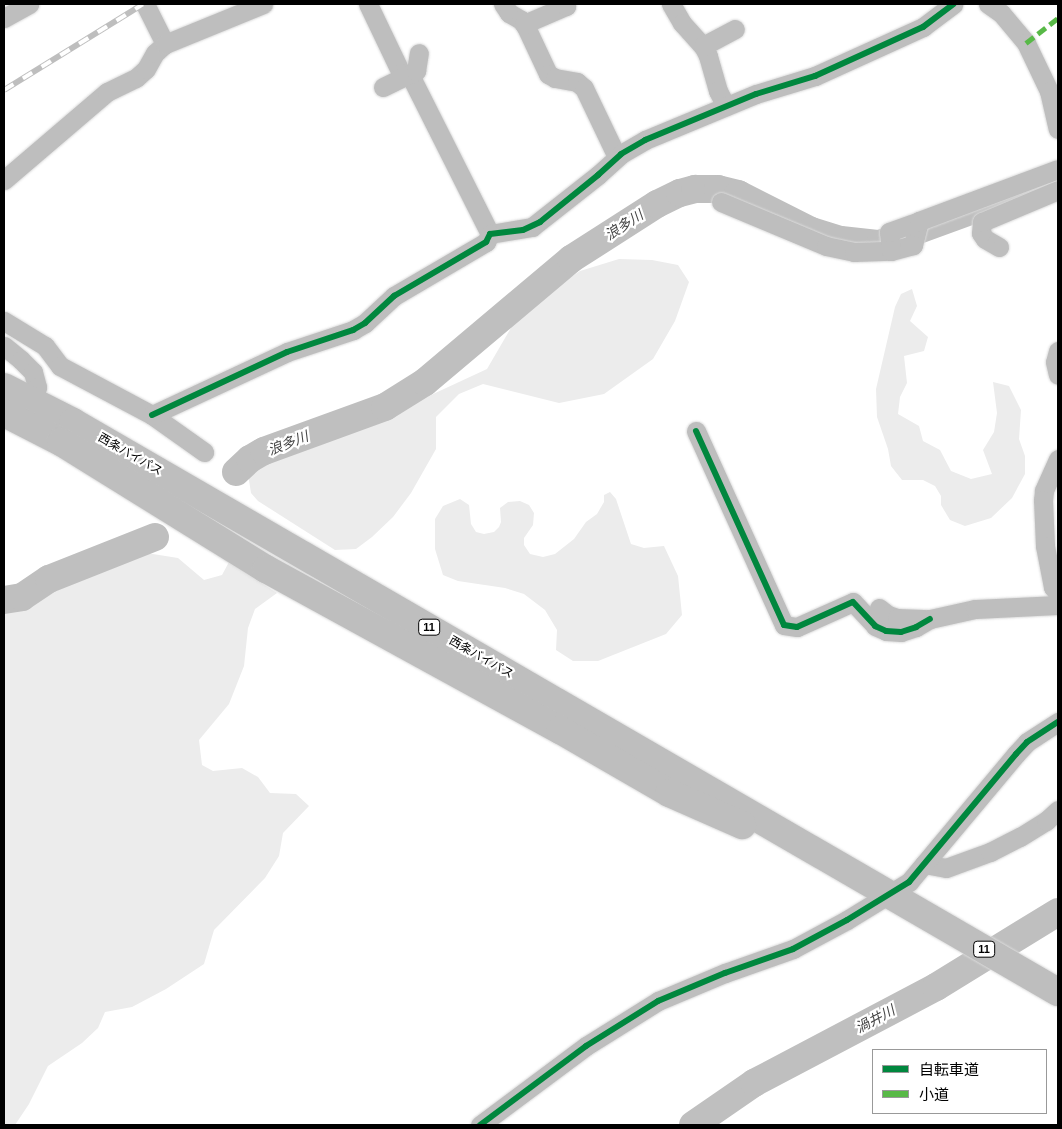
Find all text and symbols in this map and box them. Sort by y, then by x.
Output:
water label: 浪多川 [602,207,646,243]
water label: 浪多川 [265,428,311,458]
street label: 西条バイパス [95,431,165,479]
road number: 11 [418,618,440,636]
street label: 西条バイパス [446,634,516,682]
road number: 11 [973,941,995,958]
water label: 渦井川 [853,1002,897,1036]
legend [872,1049,1047,1114]
text: 自転車道 [919,1061,979,1078]
text: 小道 [919,1086,949,1103]

